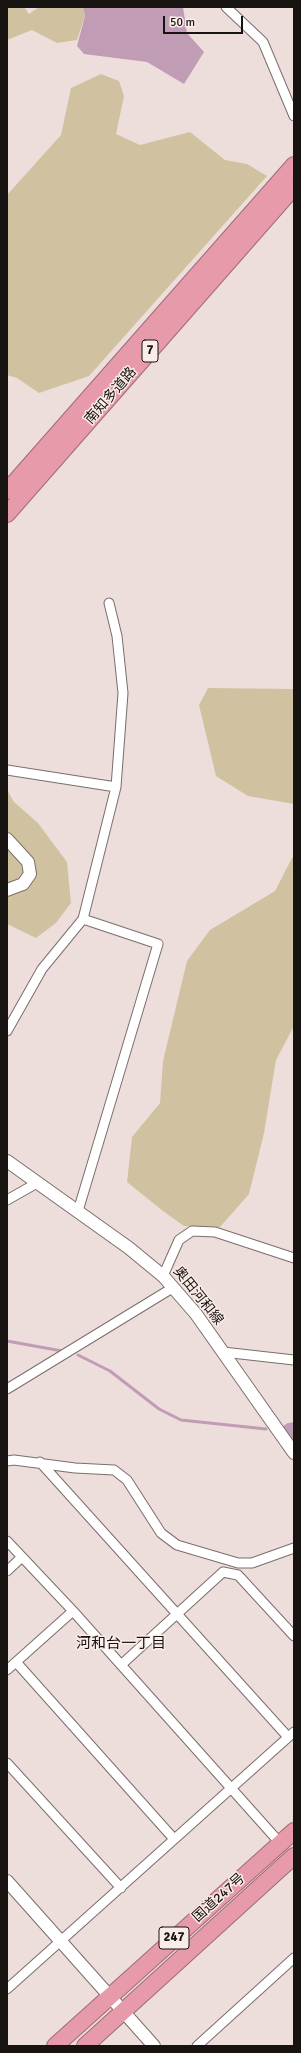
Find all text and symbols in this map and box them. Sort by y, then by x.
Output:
scale bar [165,8,245,34]
text: 50 m [170,15,195,30]
road number: 7 [142,340,158,362]
street label: 南知多道路 [82,364,140,428]
street label: 奥田河和線 [169,1264,227,1328]
district label: 河和台一丁目 [76,1635,166,1653]
street label: 国道247号 [189,1870,249,1926]
road number: 247 [159,1927,189,1949]

